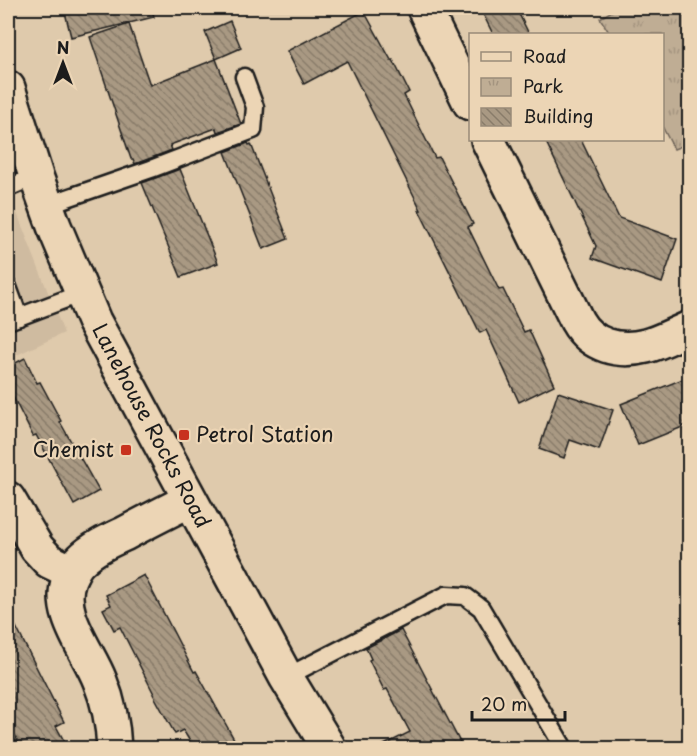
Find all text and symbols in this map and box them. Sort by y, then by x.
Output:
north arrow [33,33,93,93]
legend [469,33,664,141]
text: N [57,35,69,59]
text: Road [523,42,567,69]
text: Park [523,72,563,99]
text: Building [523,102,593,129]
street label: Lanehouse Rocks Road [85,317,220,533]
place label: Petrol Station [196,417,334,449]
marker: Petrol Station [177,428,191,442]
place label: Chemist [32,432,114,464]
marker: Chemist [119,443,133,457]
scale bar [472,684,565,722]
text: 20 m [481,690,527,717]

